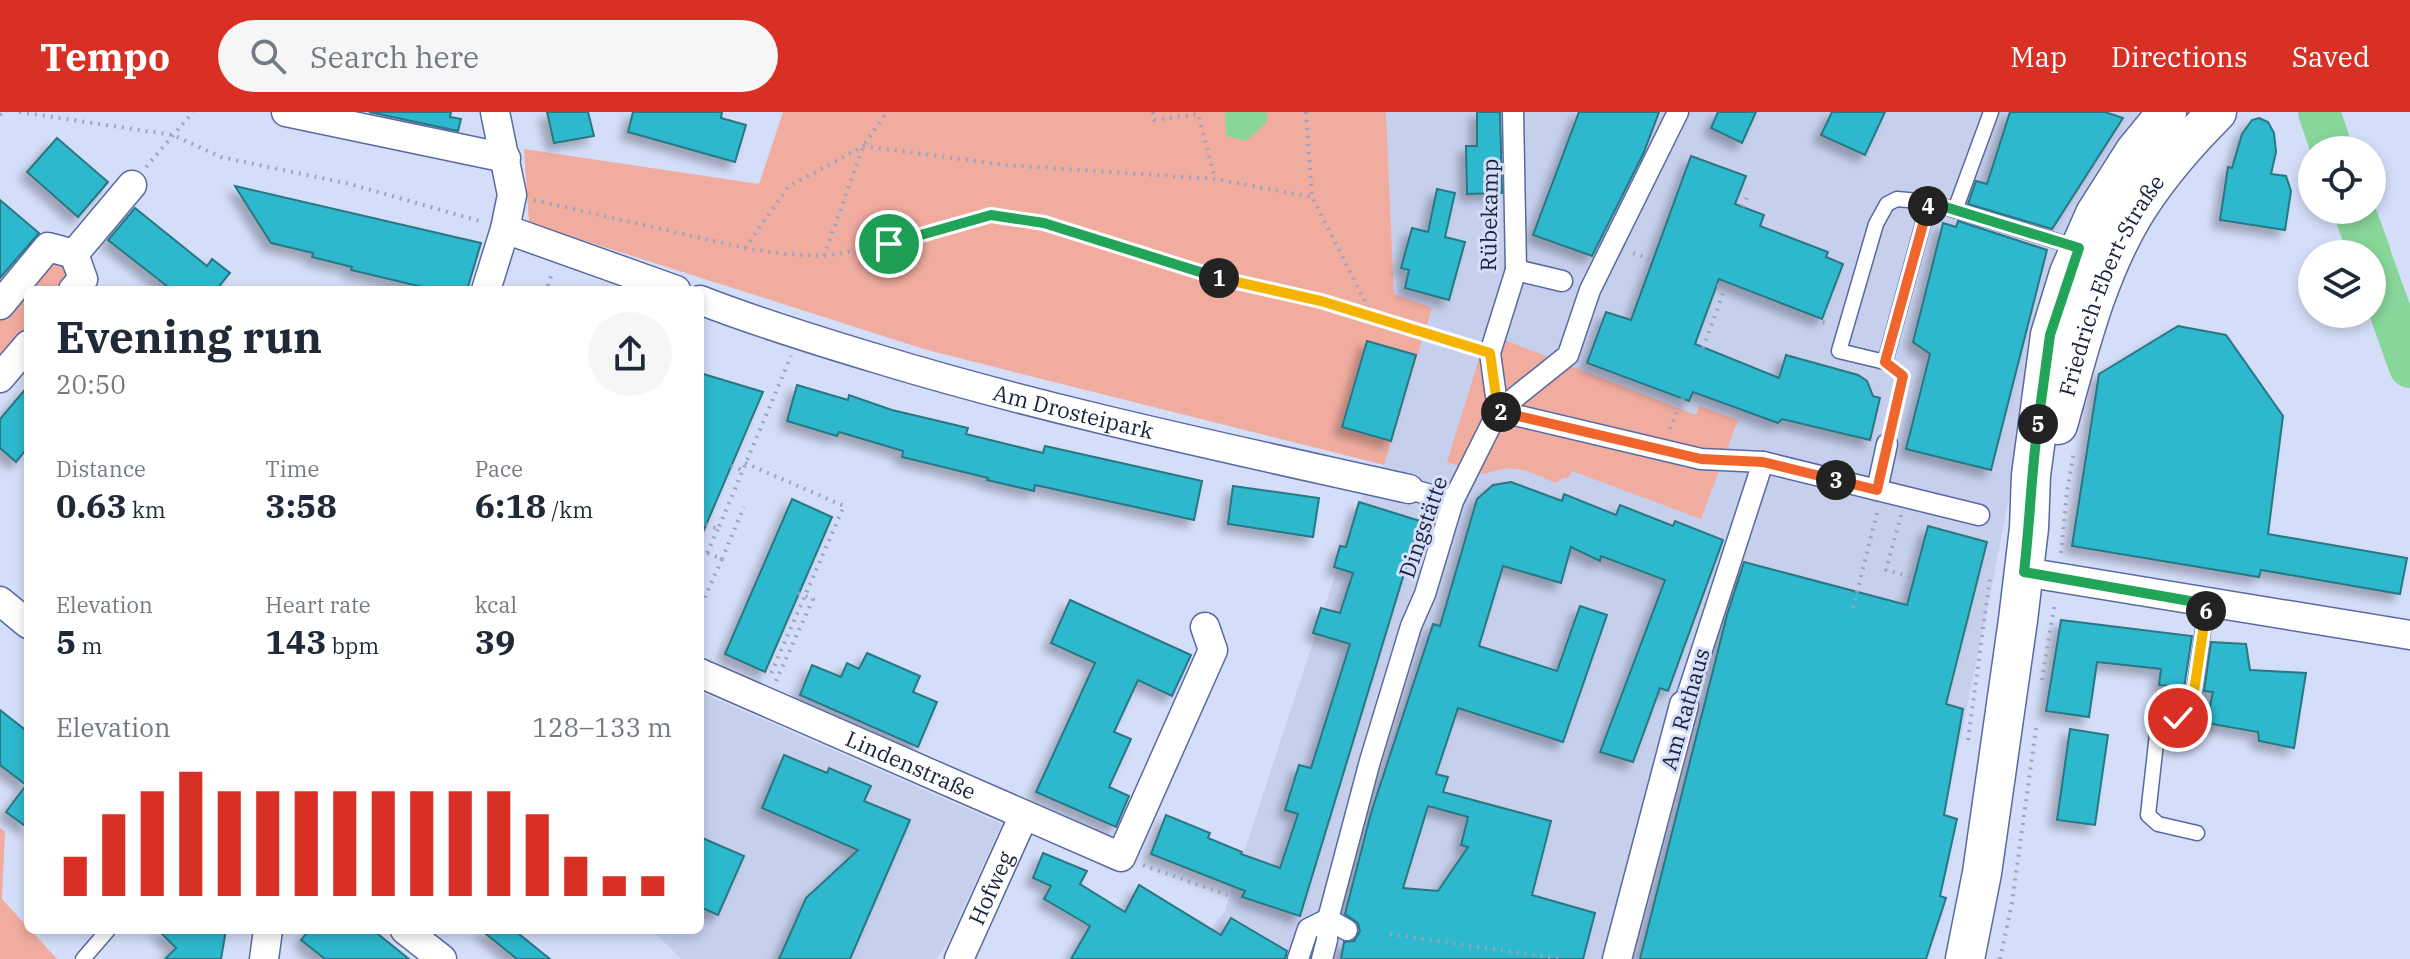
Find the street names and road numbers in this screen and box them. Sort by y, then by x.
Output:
street label: Rübekamp [1473,158,1504,272]
street label: Friedrich-Ebert-Straße [2052,168,2170,399]
street label: Am Drosteipark [990,377,1157,445]
street label: Dingstätte [1392,472,1453,582]
street label: Am Rathaus [1653,645,1716,773]
street label: Lindenstraße [841,723,981,806]
street label: Hofweg [961,846,1020,929]

